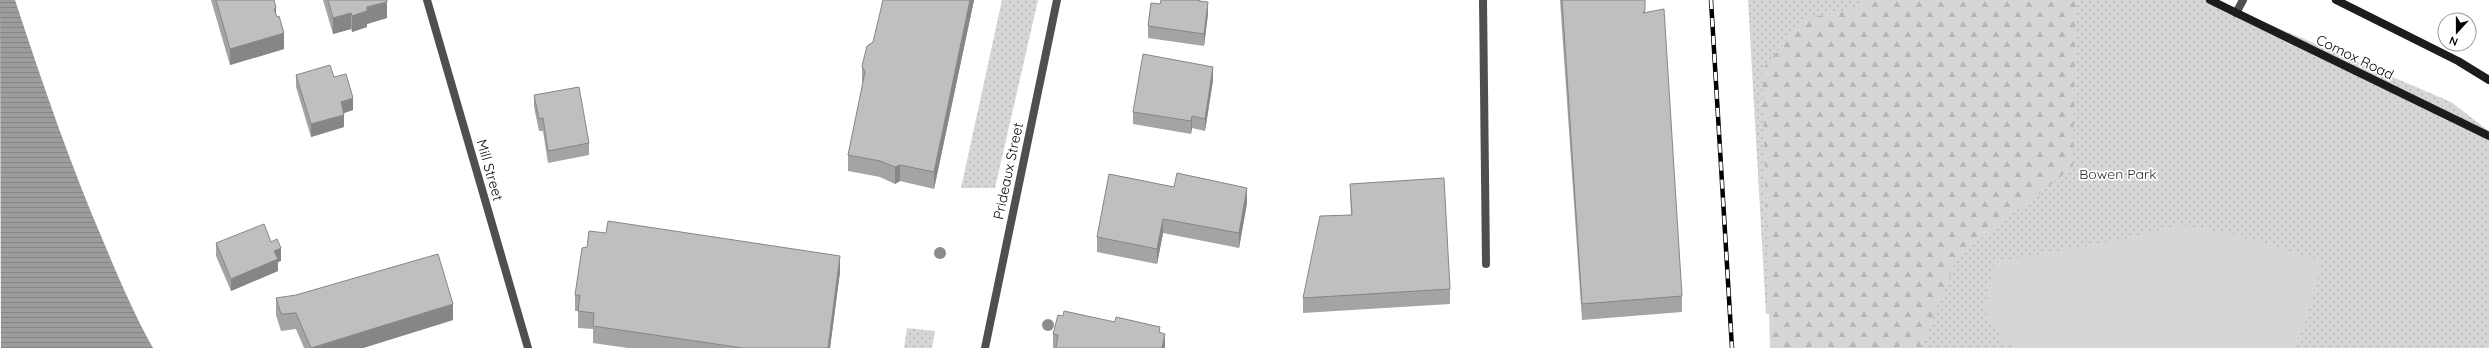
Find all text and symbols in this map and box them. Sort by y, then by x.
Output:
north arrow [2437,12,2477,52]
street label: Comox Road [2313,30,2397,84]
text: N [2447,33,2460,49]
street label: Prideaux Street [989,121,1027,221]
street label: Mill Street [473,137,507,203]
park label: Bowen Park [2079,165,2157,183]

